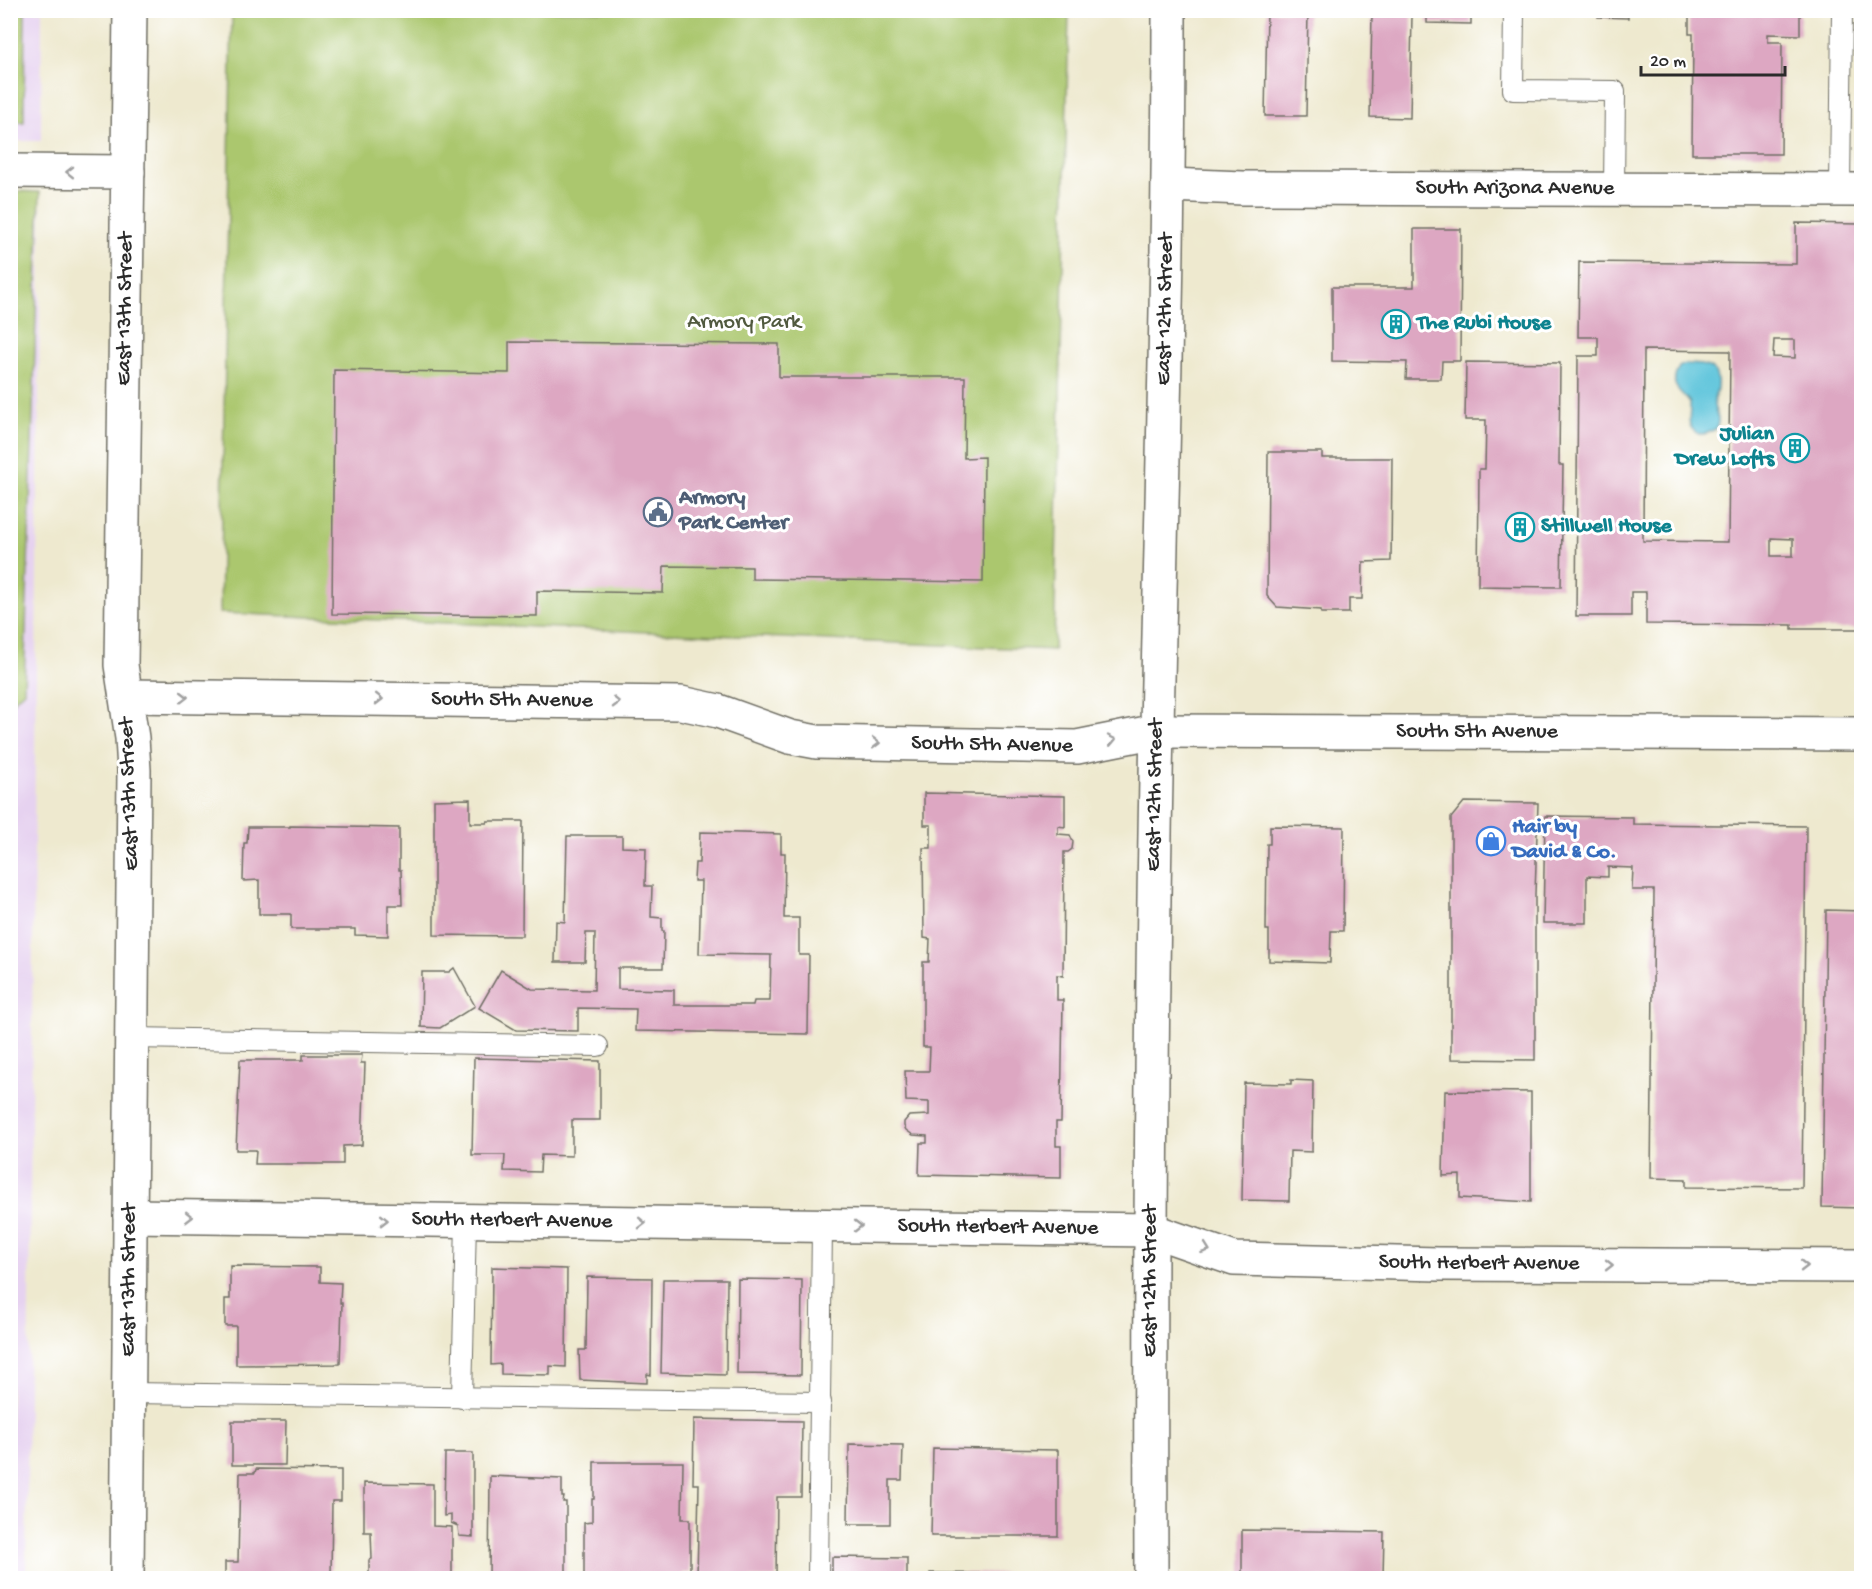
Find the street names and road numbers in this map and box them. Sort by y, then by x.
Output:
street label: South Arizona Avenue [1416,176,1615,202]
street label: East 13th Street [112,230,140,386]
street label: East 12th Street [1152,231,1180,386]
street label: South 5th Avenue [431,687,594,715]
street label: East 13th Street [114,715,146,871]
street label: East 12th Street [1141,716,1170,872]
street label: South 5th Avenue [1396,719,1559,746]
street label: South 5th Avenue [911,731,1074,760]
street label: East 13th Street [116,1201,143,1357]
street label: East 12th Street [1138,1203,1164,1357]
street label: South Herbert Avenue [411,1207,613,1236]
street label: South Herbert Avenue [897,1214,1099,1242]
street label: South Herbert Avenue [1378,1250,1580,1278]

